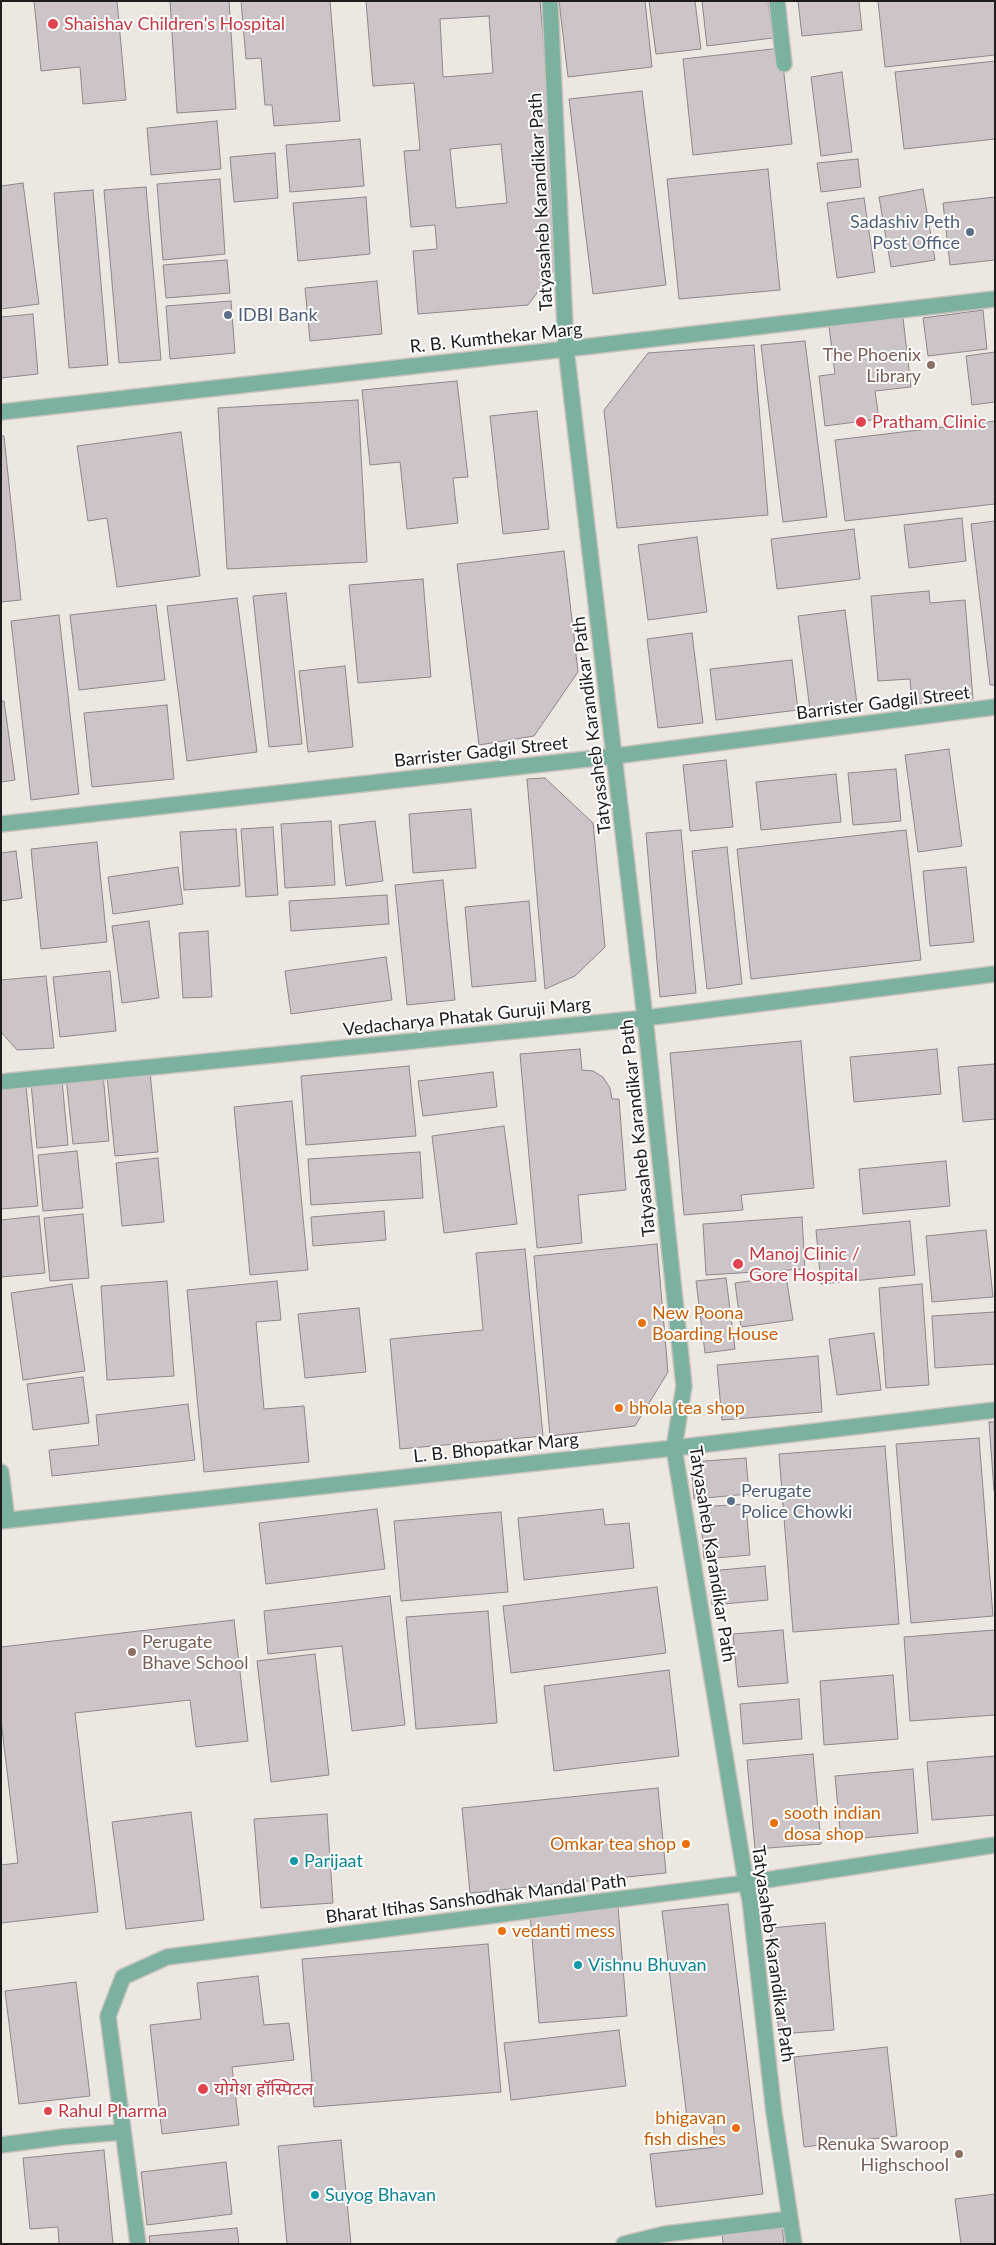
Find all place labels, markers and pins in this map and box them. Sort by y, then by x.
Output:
place label: Shaishav Children's Hospital [64,13,285,35]
marker: Shaishav Children's Hospital [46,17,60,31]
place label: Sadashiv Peth Post Office [850,211,960,253]
marker: Sadashiv Peth Post Office [964,226,976,238]
place label: IDBI Bank [238,304,318,326]
marker: IDBI Bank [222,309,234,321]
place label: The Phoenix Library [823,344,921,386]
marker: The Phoenix Library [925,359,937,371]
place label: Pratham Clinic [872,411,986,433]
marker: Pratham Clinic [854,415,868,429]
place label: Manoj Clinic / Gore Hospital [749,1243,860,1286]
marker: Manoj Clinic / Gore Hospital [731,1257,745,1271]
place label: New Poona Boarding House [652,1302,778,1345]
marker: New Poona Boarding House [636,1317,648,1329]
place label: bhola tea shop [629,1397,745,1419]
marker: bhola tea shop [613,1402,625,1414]
place label: Perugate Police Chowki [741,1480,852,1522]
marker: Perugate Police Chowki [725,1495,737,1507]
place label: Perugate Bhave School [142,1631,248,1674]
marker: Perugate Bhave School [126,1646,138,1658]
place label: sooth indian dosa shop [784,1802,881,1845]
marker: sooth indian dosa shop [768,1817,780,1829]
place label: Omkar tea shop [550,1833,676,1855]
marker: Omkar tea shop [680,1838,692,1850]
place label: Parijaat [304,1850,363,1872]
marker: Parijaat [288,1855,300,1867]
place label: vedanti mess [512,1920,615,1942]
marker: vedanti mess [496,1925,508,1937]
place label: Vishnu Bhuvan [588,1954,707,1976]
marker: Vishnu Bhuvan [572,1959,584,1971]
place label: योगेश हॉस्पिटल [214,2078,313,2100]
marker: योगेश हॉस्पिटल [196,2082,210,2096]
place label: Rahul Pharma [58,2100,167,2122]
marker: Rahul Pharma [42,2105,54,2117]
place label: bhigavan fish dishes [644,2107,726,2150]
marker: bhigavan fish dishes [730,2122,742,2134]
place label: Renuka Swaroop Highschool [817,2133,949,2176]
marker: Renuka Swaroop Highschool [953,2148,965,2160]
place label: Suyog Bhavan [325,2184,436,2206]
marker: Suyog Bhavan [309,2189,321,2201]

